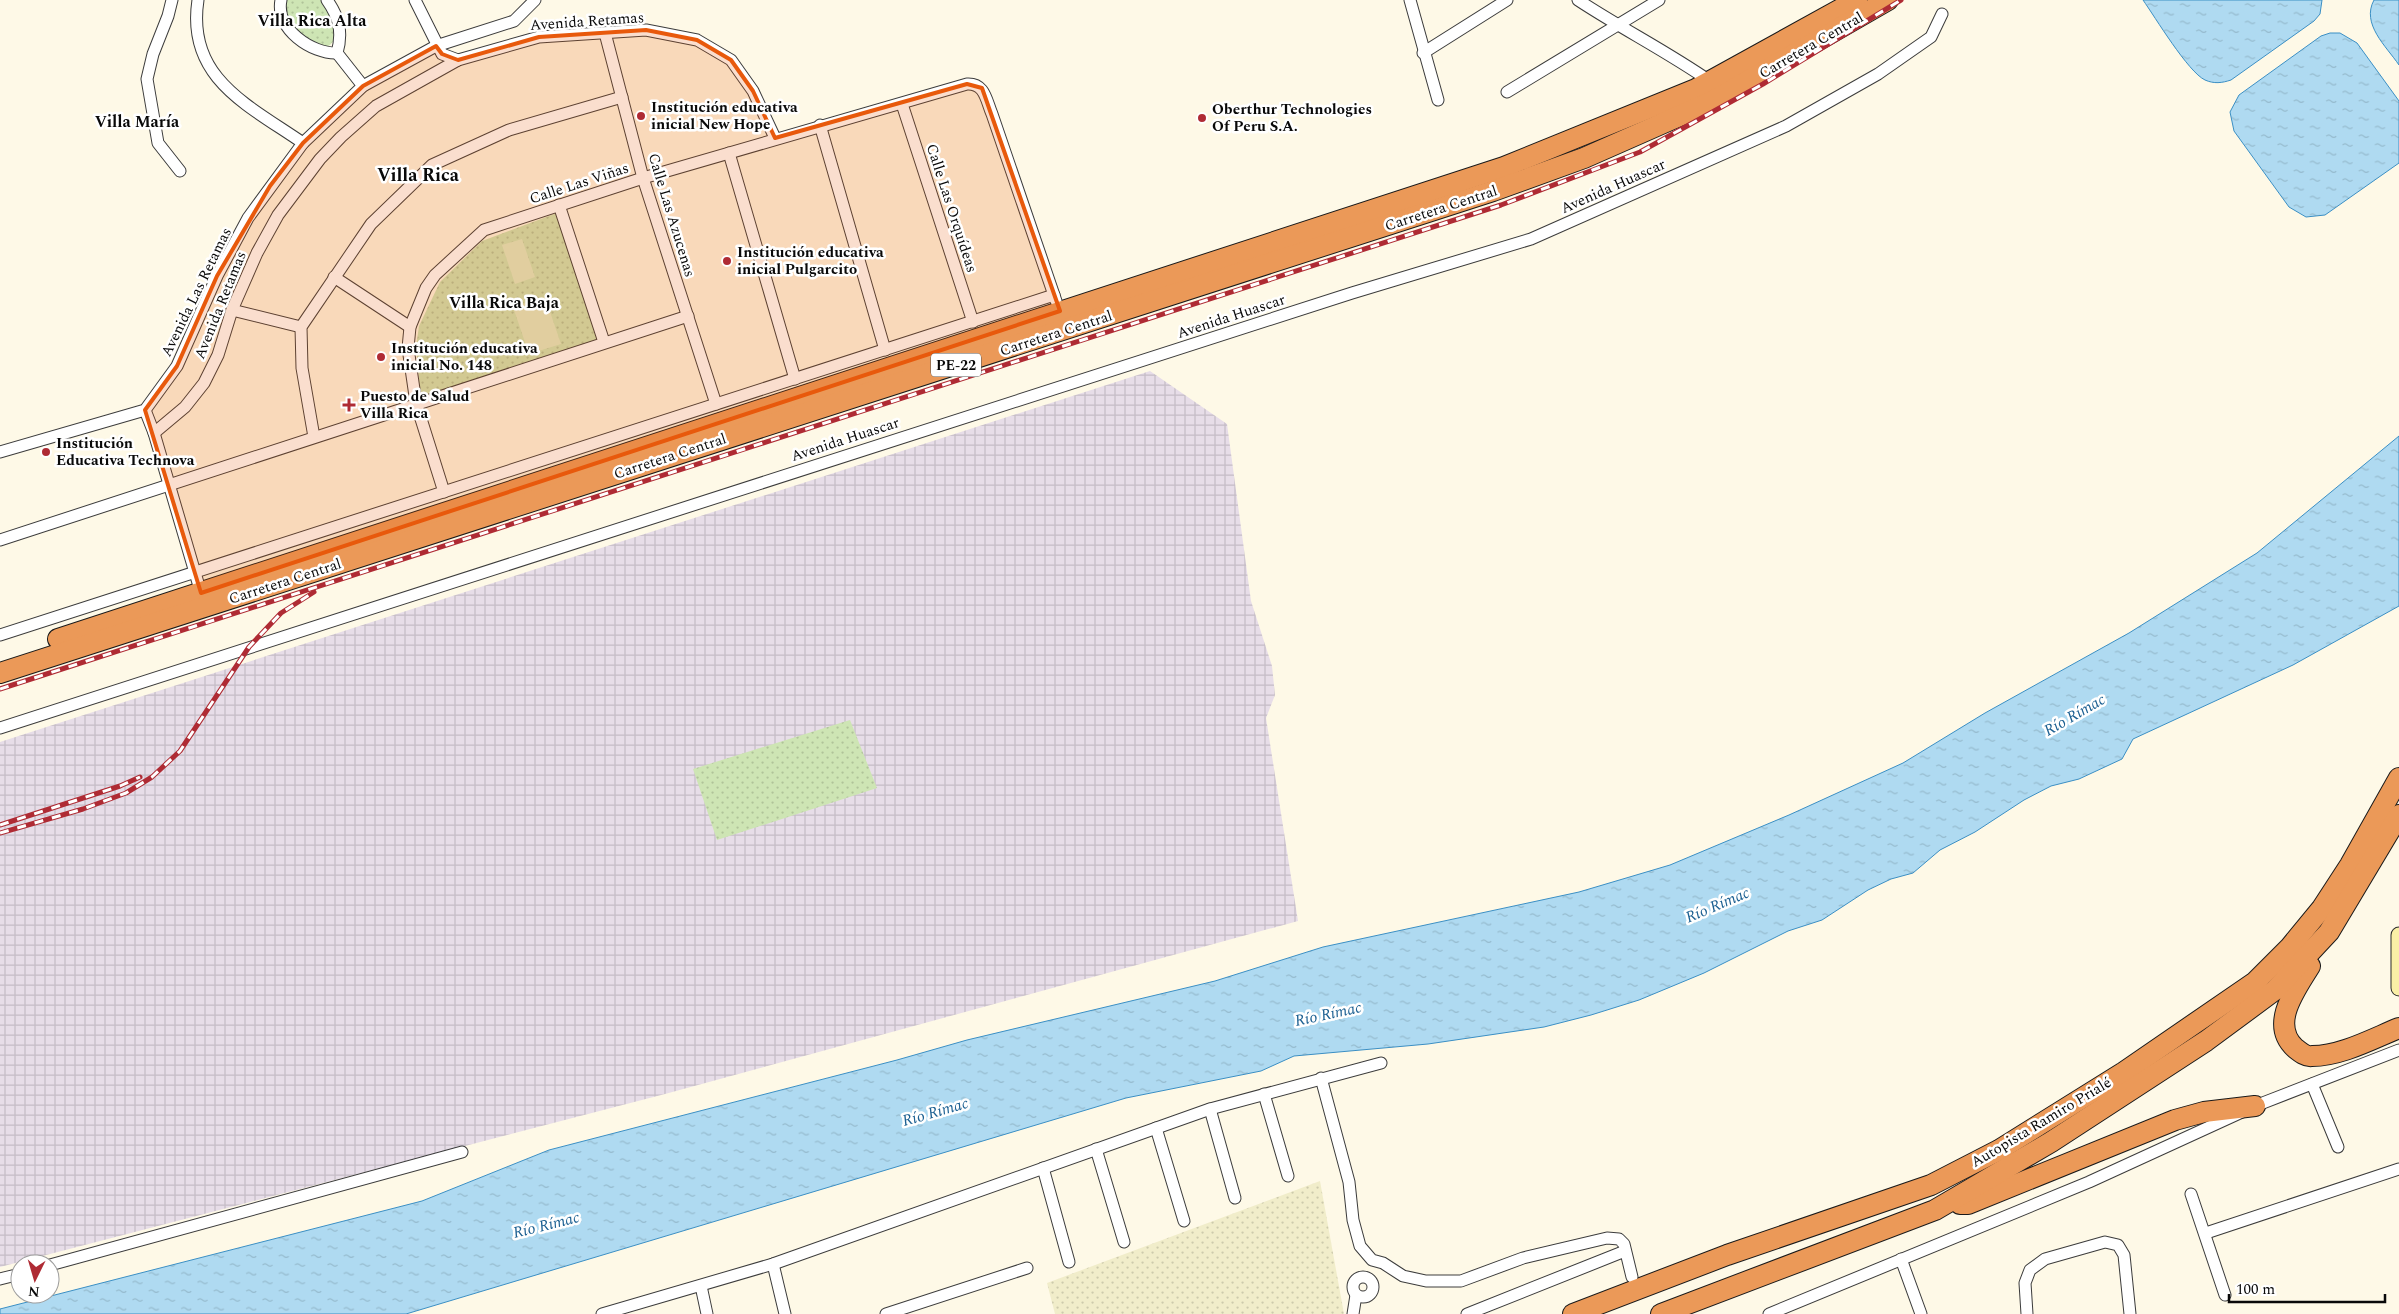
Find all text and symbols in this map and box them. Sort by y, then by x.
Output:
street label: Avenida Retamas [529,6,645,37]
street label: Carretera Central [1755,6,1868,85]
district label: Villa Rica Alta [258,9,367,33]
place label: Institución educativa inicial New Hope [651,96,798,136]
place label: Oberthur Technologies Of Peru S.A. [1212,98,1372,138]
district label: Villa María [95,110,180,134]
marker: Institución educativa inicial New Hope [635,110,647,122]
marker: Oberthur Technologies Of Peru S.A. [1196,112,1208,124]
street label: Calle Las Orquídeas [920,141,983,275]
street label: Calle Las Azucenas [642,150,701,280]
street label: Avenida Huascar [1557,153,1669,220]
street label: Calle Las Viñas [526,157,632,210]
district label: Villa Rica [377,162,460,189]
street label: Carretera Central [1382,179,1500,238]
street label: Avenida Las Retamas [155,224,238,361]
place label: Institución educativa inicial Pulgarcito [737,241,884,281]
street label: Avenida Retamas [188,248,253,363]
marker: Institución educativa inicial Pulgarcito [721,255,733,267]
street label: Avenida Huascar [1174,288,1288,345]
district label: Villa Rica Baja [449,291,560,315]
street label: Carretera Central [997,304,1115,363]
place label: Institución educativa inicial No. 148 [391,337,538,377]
marker: Institución educativa inicial No. 148 [375,351,387,363]
road number: PE-22 [931,354,981,376]
place label: Puesto de Salud Villa Rica [360,385,470,425]
marker: Puesto de Salud Villa Rica [342,398,356,412]
street label: Avenida Huascar [788,411,902,468]
street label: Carretera Central [611,427,729,486]
place label: Institución Educativa Technova [56,432,195,472]
marker: Institución Educativa Technova [40,446,52,458]
street label: Carretera Central [226,552,344,611]
water label: Río Rímac [2039,687,2110,742]
water label: Río Rímac [1681,881,1753,929]
water label: Río Rímac [1293,995,1364,1033]
street label: Autopista Ramiro Prialé [1967,1071,2116,1174]
water label: Río Rímac [899,1091,971,1133]
water label: Río Rímac [510,1205,582,1245]
north arrow [10,1254,60,1304]
scale bar [2229,1272,2385,1304]
text: 100 m [2236,1278,2275,1301]
text: N [27,1280,41,1302]

